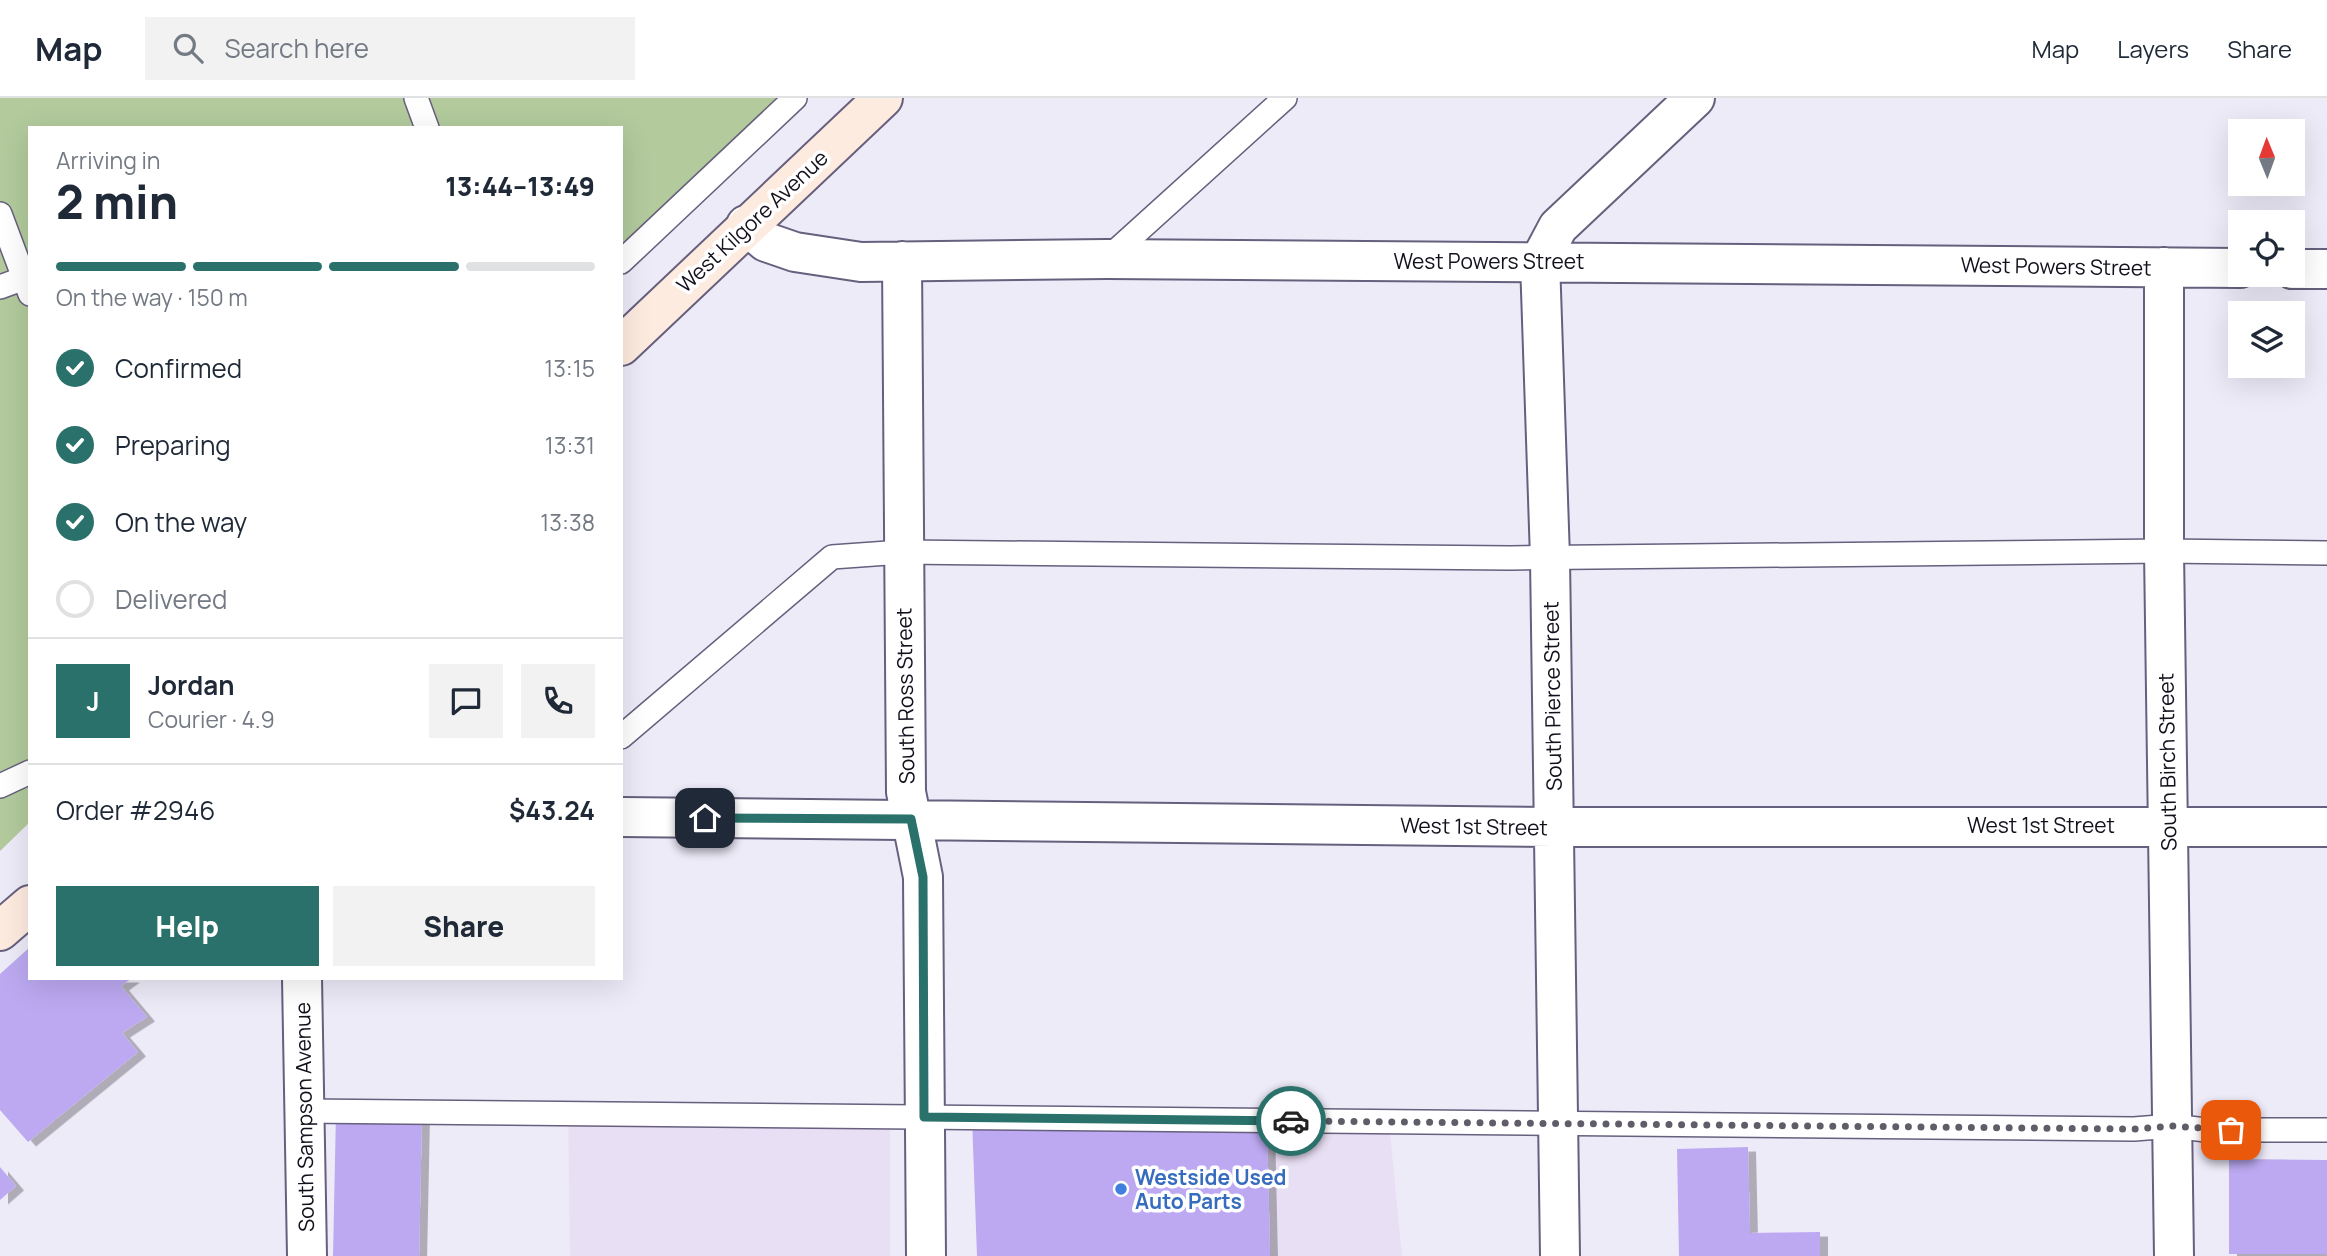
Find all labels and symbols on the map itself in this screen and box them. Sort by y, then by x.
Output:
north arrow [2228,119,2305,196]
street label: West Kilgore Avenue [670,144,834,298]
street label: West Powers Street [1394,247,1584,275]
street label: West Powers Street [1960,250,2152,282]
street label: South Pierce Street [1536,601,1568,791]
street label: South Ross Street [889,608,921,784]
street label: South Birch Street [2151,673,2183,851]
pin [675,788,735,848]
street label: West 1st Street [1400,811,1548,841]
street label: West 1st Street [1967,811,2115,839]
street label: South Sampson Avenue [288,1002,320,1232]
courier [1256,1086,1326,1156]
pin [2201,1100,2261,1160]
place label: Westside Used Auto Parts [1135,1163,1286,1215]
marker: Westside Used Auto Parts [1113,1181,1129,1197]

